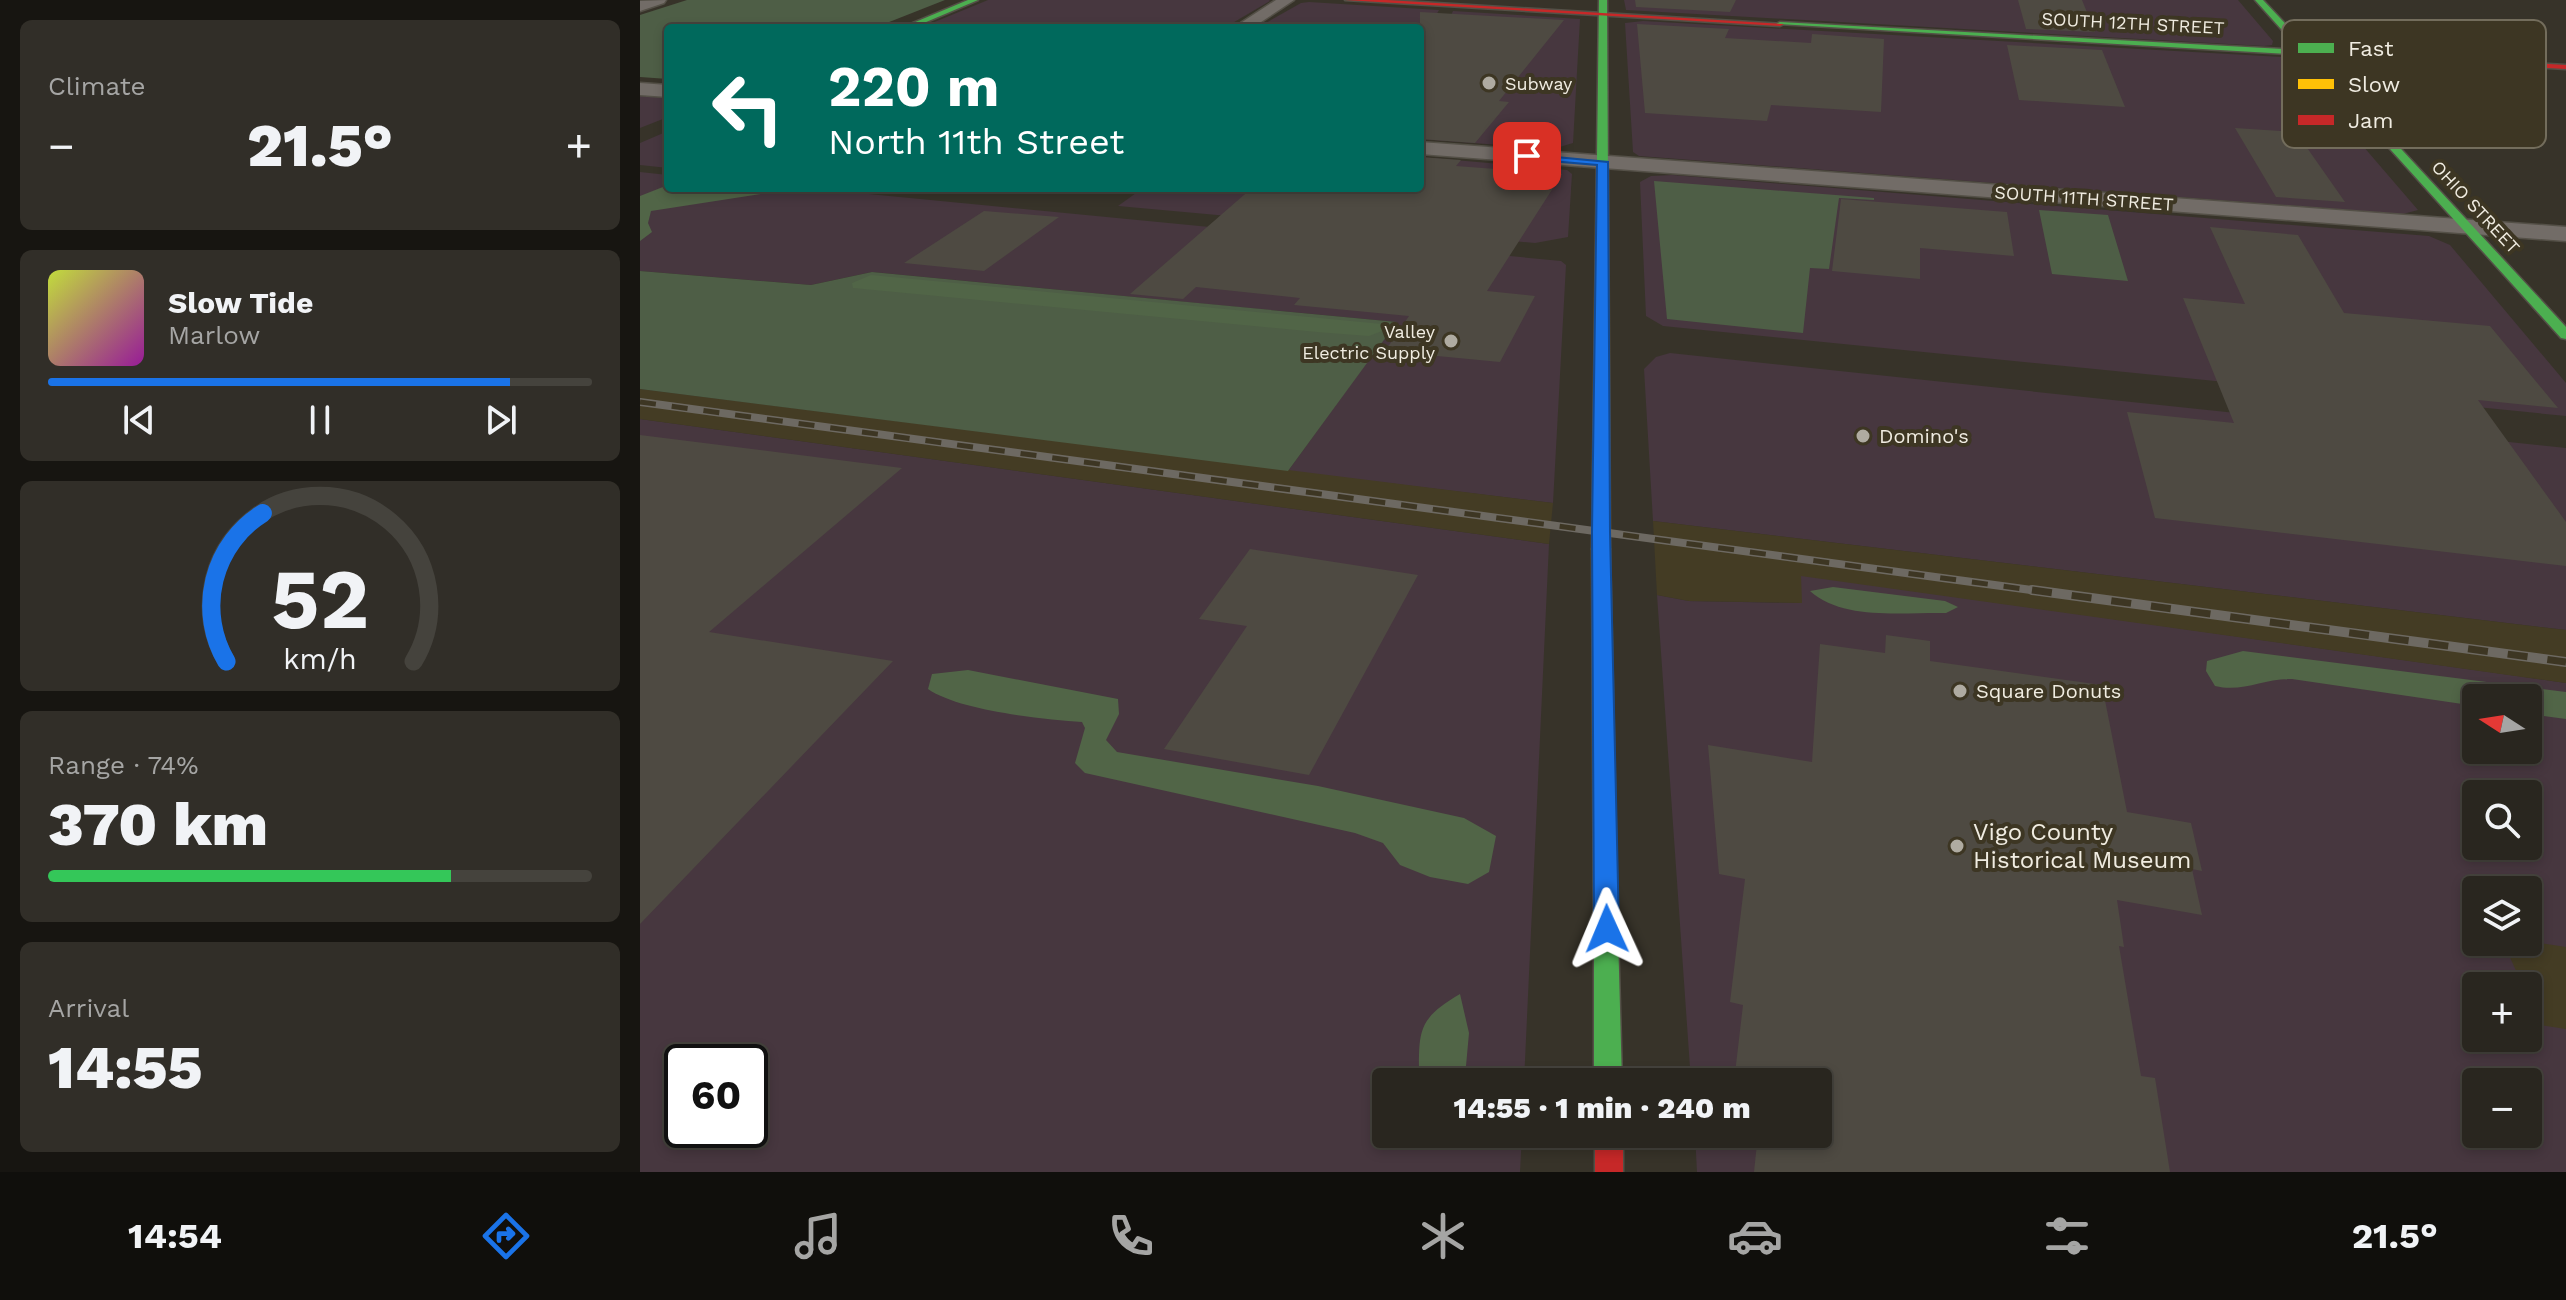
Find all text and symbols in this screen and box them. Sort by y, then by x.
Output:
street label: SOUTH 12TH STREET [2041,8,2225,38]
legend [2282,20,2546,148]
text: Fast [2348,36,2394,61]
text: 220 m [828,54,1000,120]
icon: left [696,56,800,160]
text: Climate [48,71,146,101]
text: Slow [2348,72,2400,97]
place label: Subway [1505,73,1573,94]
marker: Subway [1480,74,1498,92]
text: Jam [2348,108,2393,133]
text: 21.5° [247,110,393,181]
text: − [48,120,75,172]
text: + [565,120,592,172]
text: North 11th Street [828,121,1124,163]
pin [1493,122,1561,190]
icon: arrive [1505,134,1549,178]
street label: OHIO STREET [2428,156,2524,258]
street label: SOUTH 11TH STREET [1994,181,2174,215]
text: Slow Tide [168,285,313,320]
text: Marlow [168,320,260,350]
place label: Valley Electric Supply [1302,321,1436,363]
marker: Valley Electric Supply [1442,332,1460,350]
icon: previous [117,398,161,442]
icon: pause [298,398,342,442]
icon: next [479,398,523,442]
place label: Domino's [1879,424,1969,448]
marker: Domino's [1854,427,1872,445]
text: 52 [271,551,369,648]
text: km/h [283,642,357,676]
place label: Square Donuts [1976,679,2121,703]
marker: Square Donuts [1951,682,1969,700]
north arrow [2462,684,2542,764]
map controls [2462,684,2542,1148]
text: Range · 74% [48,750,199,780]
button: search [2462,780,2542,860]
text: 370 km [48,789,268,860]
place label: Vigo County Historical Museum [1973,818,2191,874]
marker: Vigo County Historical Museum [1948,837,1966,855]
button: layers [2462,876,2542,956]
position arrow [1565,887,1649,971]
button: + [2462,972,2542,1052]
text: Arrival [48,993,129,1023]
text: 14:55 [48,1032,203,1103]
speed limit sign: 60 [664,1044,768,1148]
button: − [2462,1068,2542,1148]
text: 14:55 · 1 min · 240 m [1453,1090,1751,1125]
icon: directions [478,1208,534,1264]
icon: music [790,1208,846,1264]
icon: phone [1103,1208,1159,1264]
icon: climate [1415,1208,1471,1264]
icon: car [1727,1208,1783,1264]
icon: filters [2039,1208,2095,1264]
text: 14:54 [128,1215,222,1257]
text: 21.5° [2352,1215,2438,1257]

